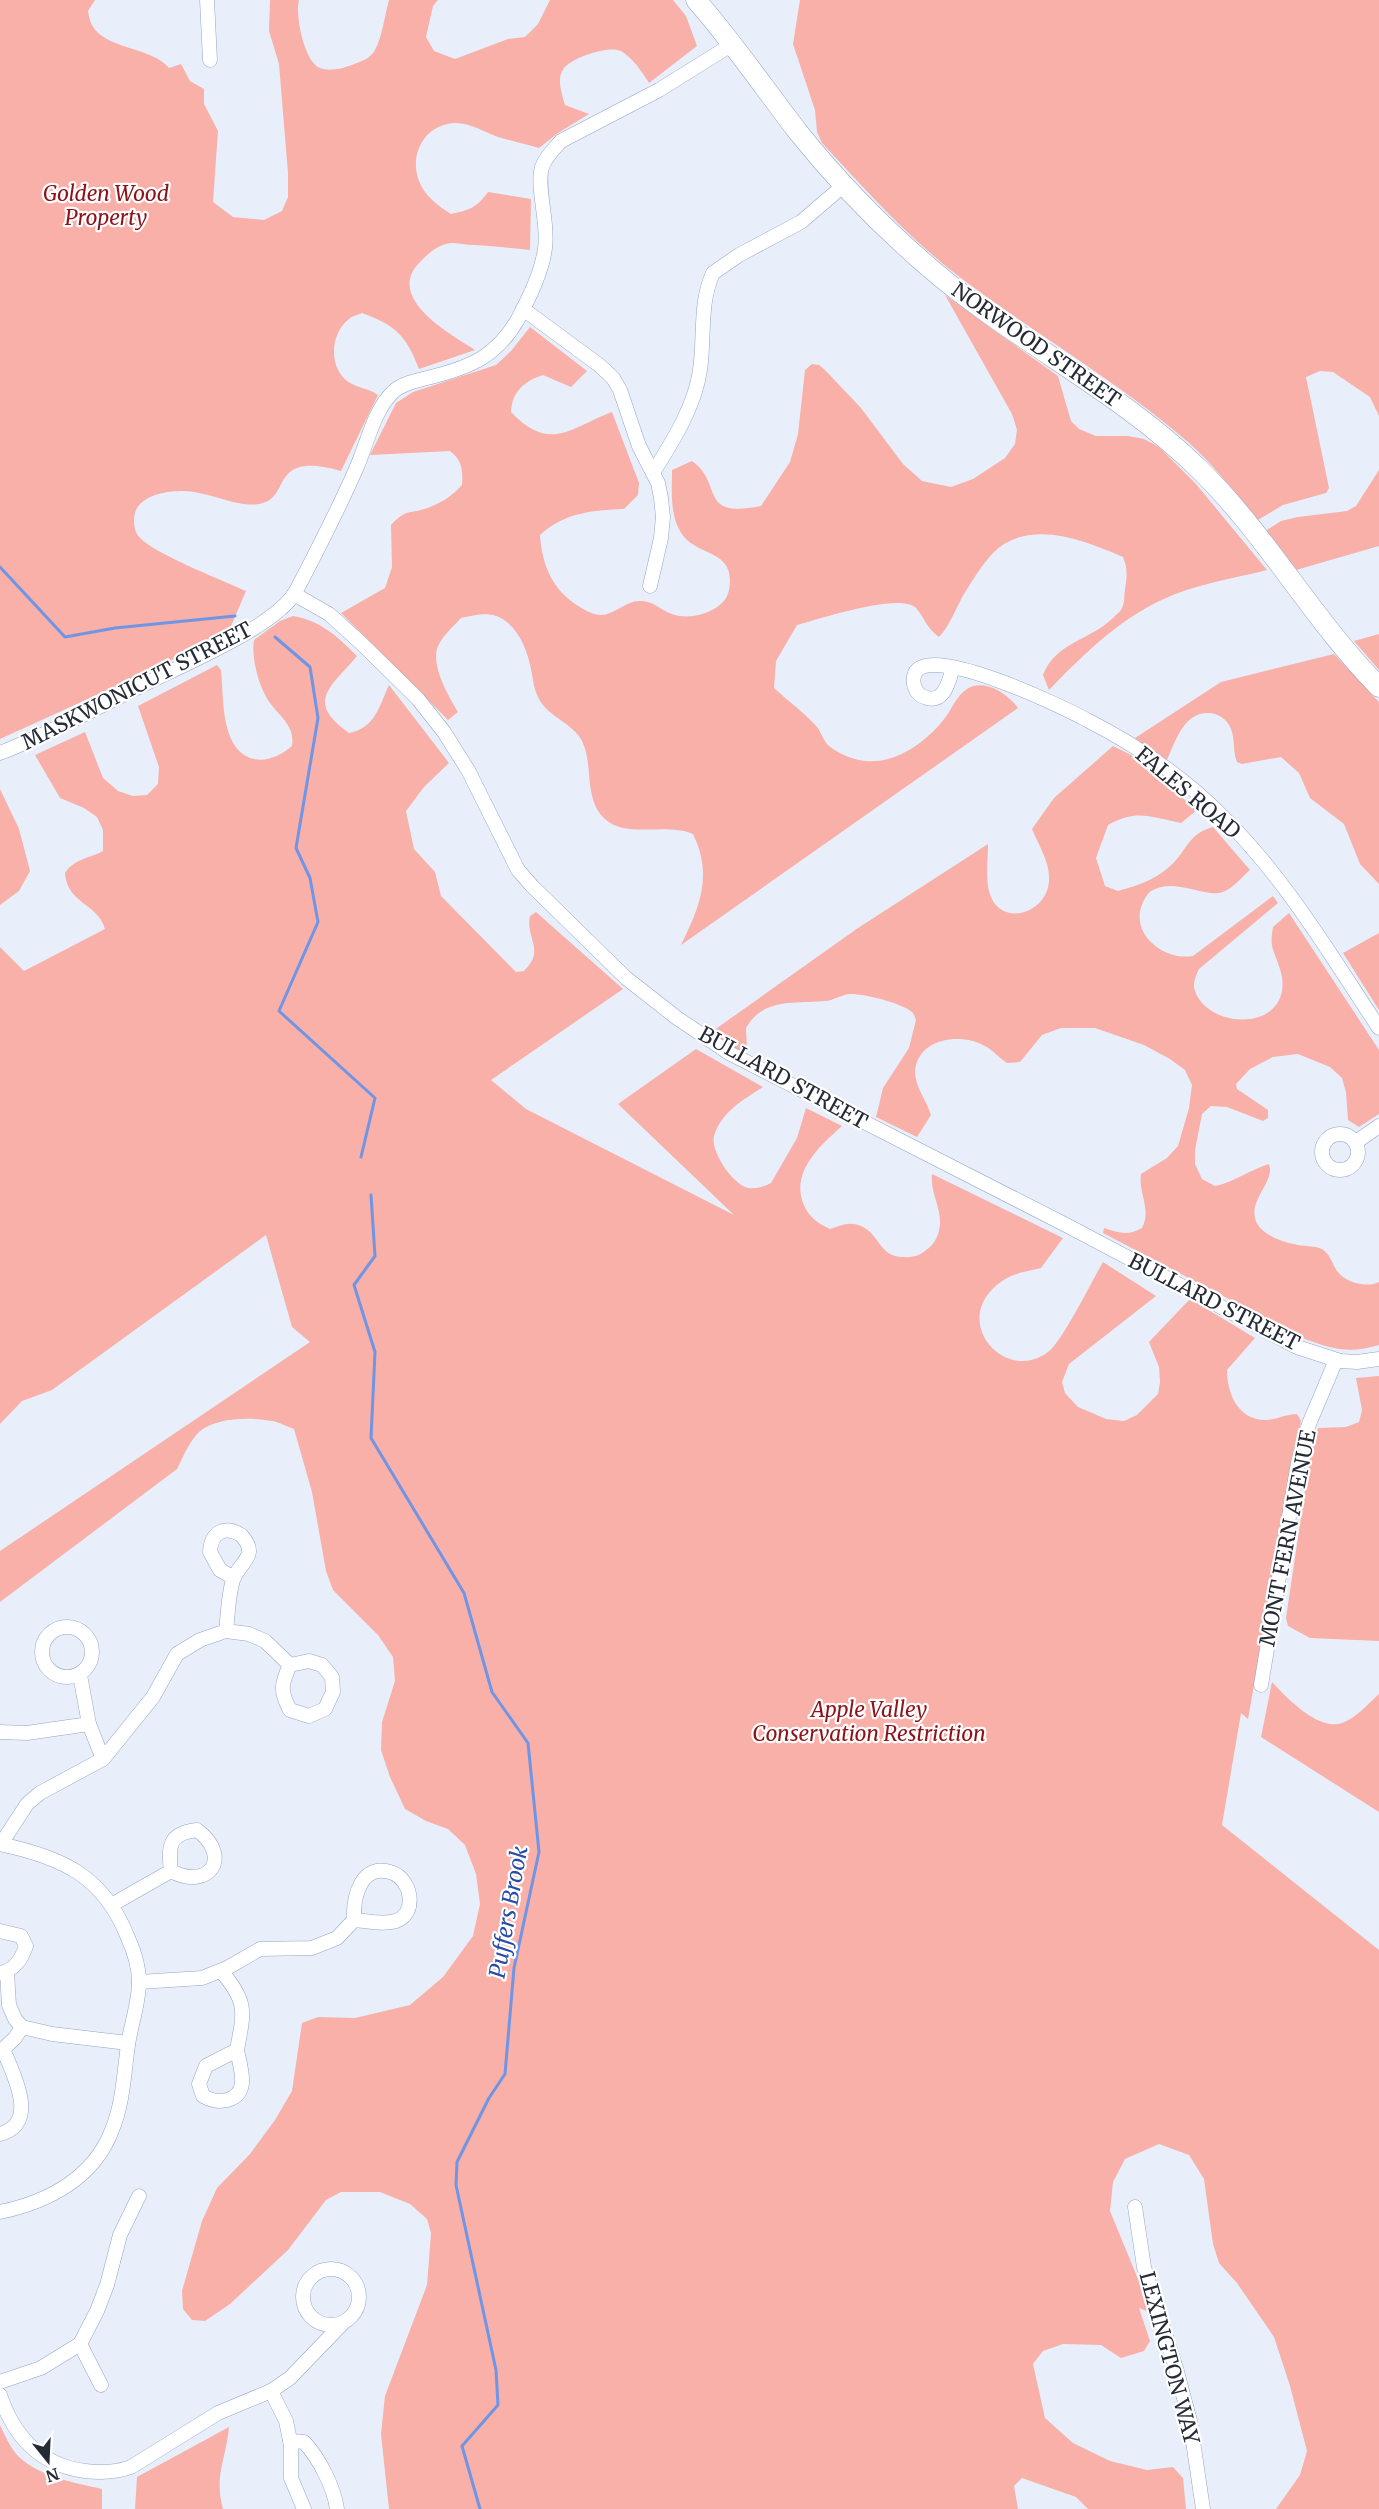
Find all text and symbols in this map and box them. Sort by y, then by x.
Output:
park label: Golden Wood Property [43,180,169,231]
street label: NORWOOD STREET [947,276,1126,413]
street label: MASKWONICUT STREET [17,615,257,756]
street label: FALES ROAD [1130,741,1247,845]
street label: BULLARD STREET [694,1020,873,1135]
street label: BULLARD STREET [1124,1247,1305,1357]
street label: MONT FERN AVENUE [1253,1427,1322,1648]
park label: Apple Valley Conservation Restriction [752,1696,986,1747]
water label: Puffers Brook [483,1844,533,1980]
street label: LEXINGTON WAY [1133,2269,1206,2448]
north arrow [18,2431,78,2491]
text: N [43,2464,62,2487]

